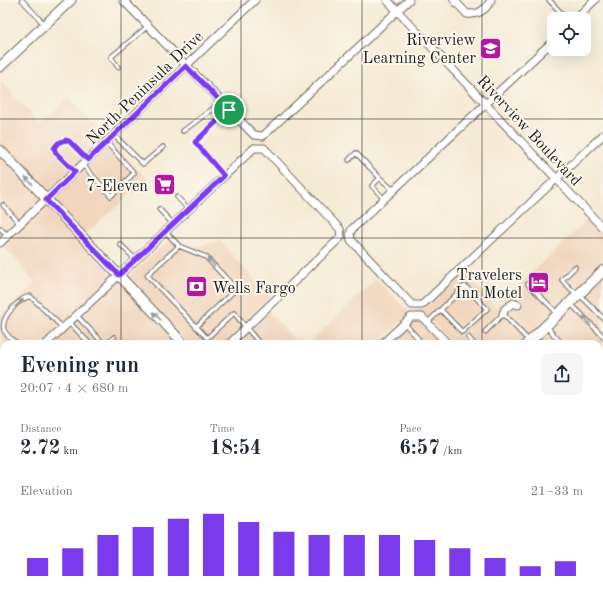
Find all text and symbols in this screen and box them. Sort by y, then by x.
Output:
map controls [547,12,591,56]
button: locate [547,12,591,56]
street label: North Peninsula Drive [84,29,207,148]
place label: Riverview Learning Center [362,33,477,67]
school or university icon: Riverview Learning Center [478,35,504,61]
street label: Riverview Boulevard [473,73,584,190]
pin [212,93,246,127]
icon: arrive [218,99,240,121]
supermarket icon: 7-Eleven [151,172,177,198]
one-way arrow [24,176,34,186]
place label: 7-Eleven [86,179,148,195]
one-way arrow [206,257,216,267]
place label: Travelers Inn Motel [455,268,522,302]
hotel icon: Travelers Inn Motel [525,270,551,296]
bank icon: Wells Fargo [184,274,210,300]
place label: Wells Fargo [212,281,296,297]
one-way arrow [14,298,24,307]
one-way arrow [153,311,162,321]
one-way arrow [582,314,591,325]
button: share [541,353,583,395]
text: Evening run [20,355,139,377]
text: 20:07 · 4 × 680 m [20,382,128,395]
text: Distance [20,424,61,435]
text: Time [210,424,234,435]
text: Pace [399,424,422,435]
text: 2.72 [20,439,60,459]
text: 18:54 [210,439,262,459]
text: 6:57 [399,439,440,459]
text: km [60,446,78,457]
text: /km [440,446,462,457]
text: Elevation [20,485,73,498]
text: 21–33 m [531,485,583,498]

